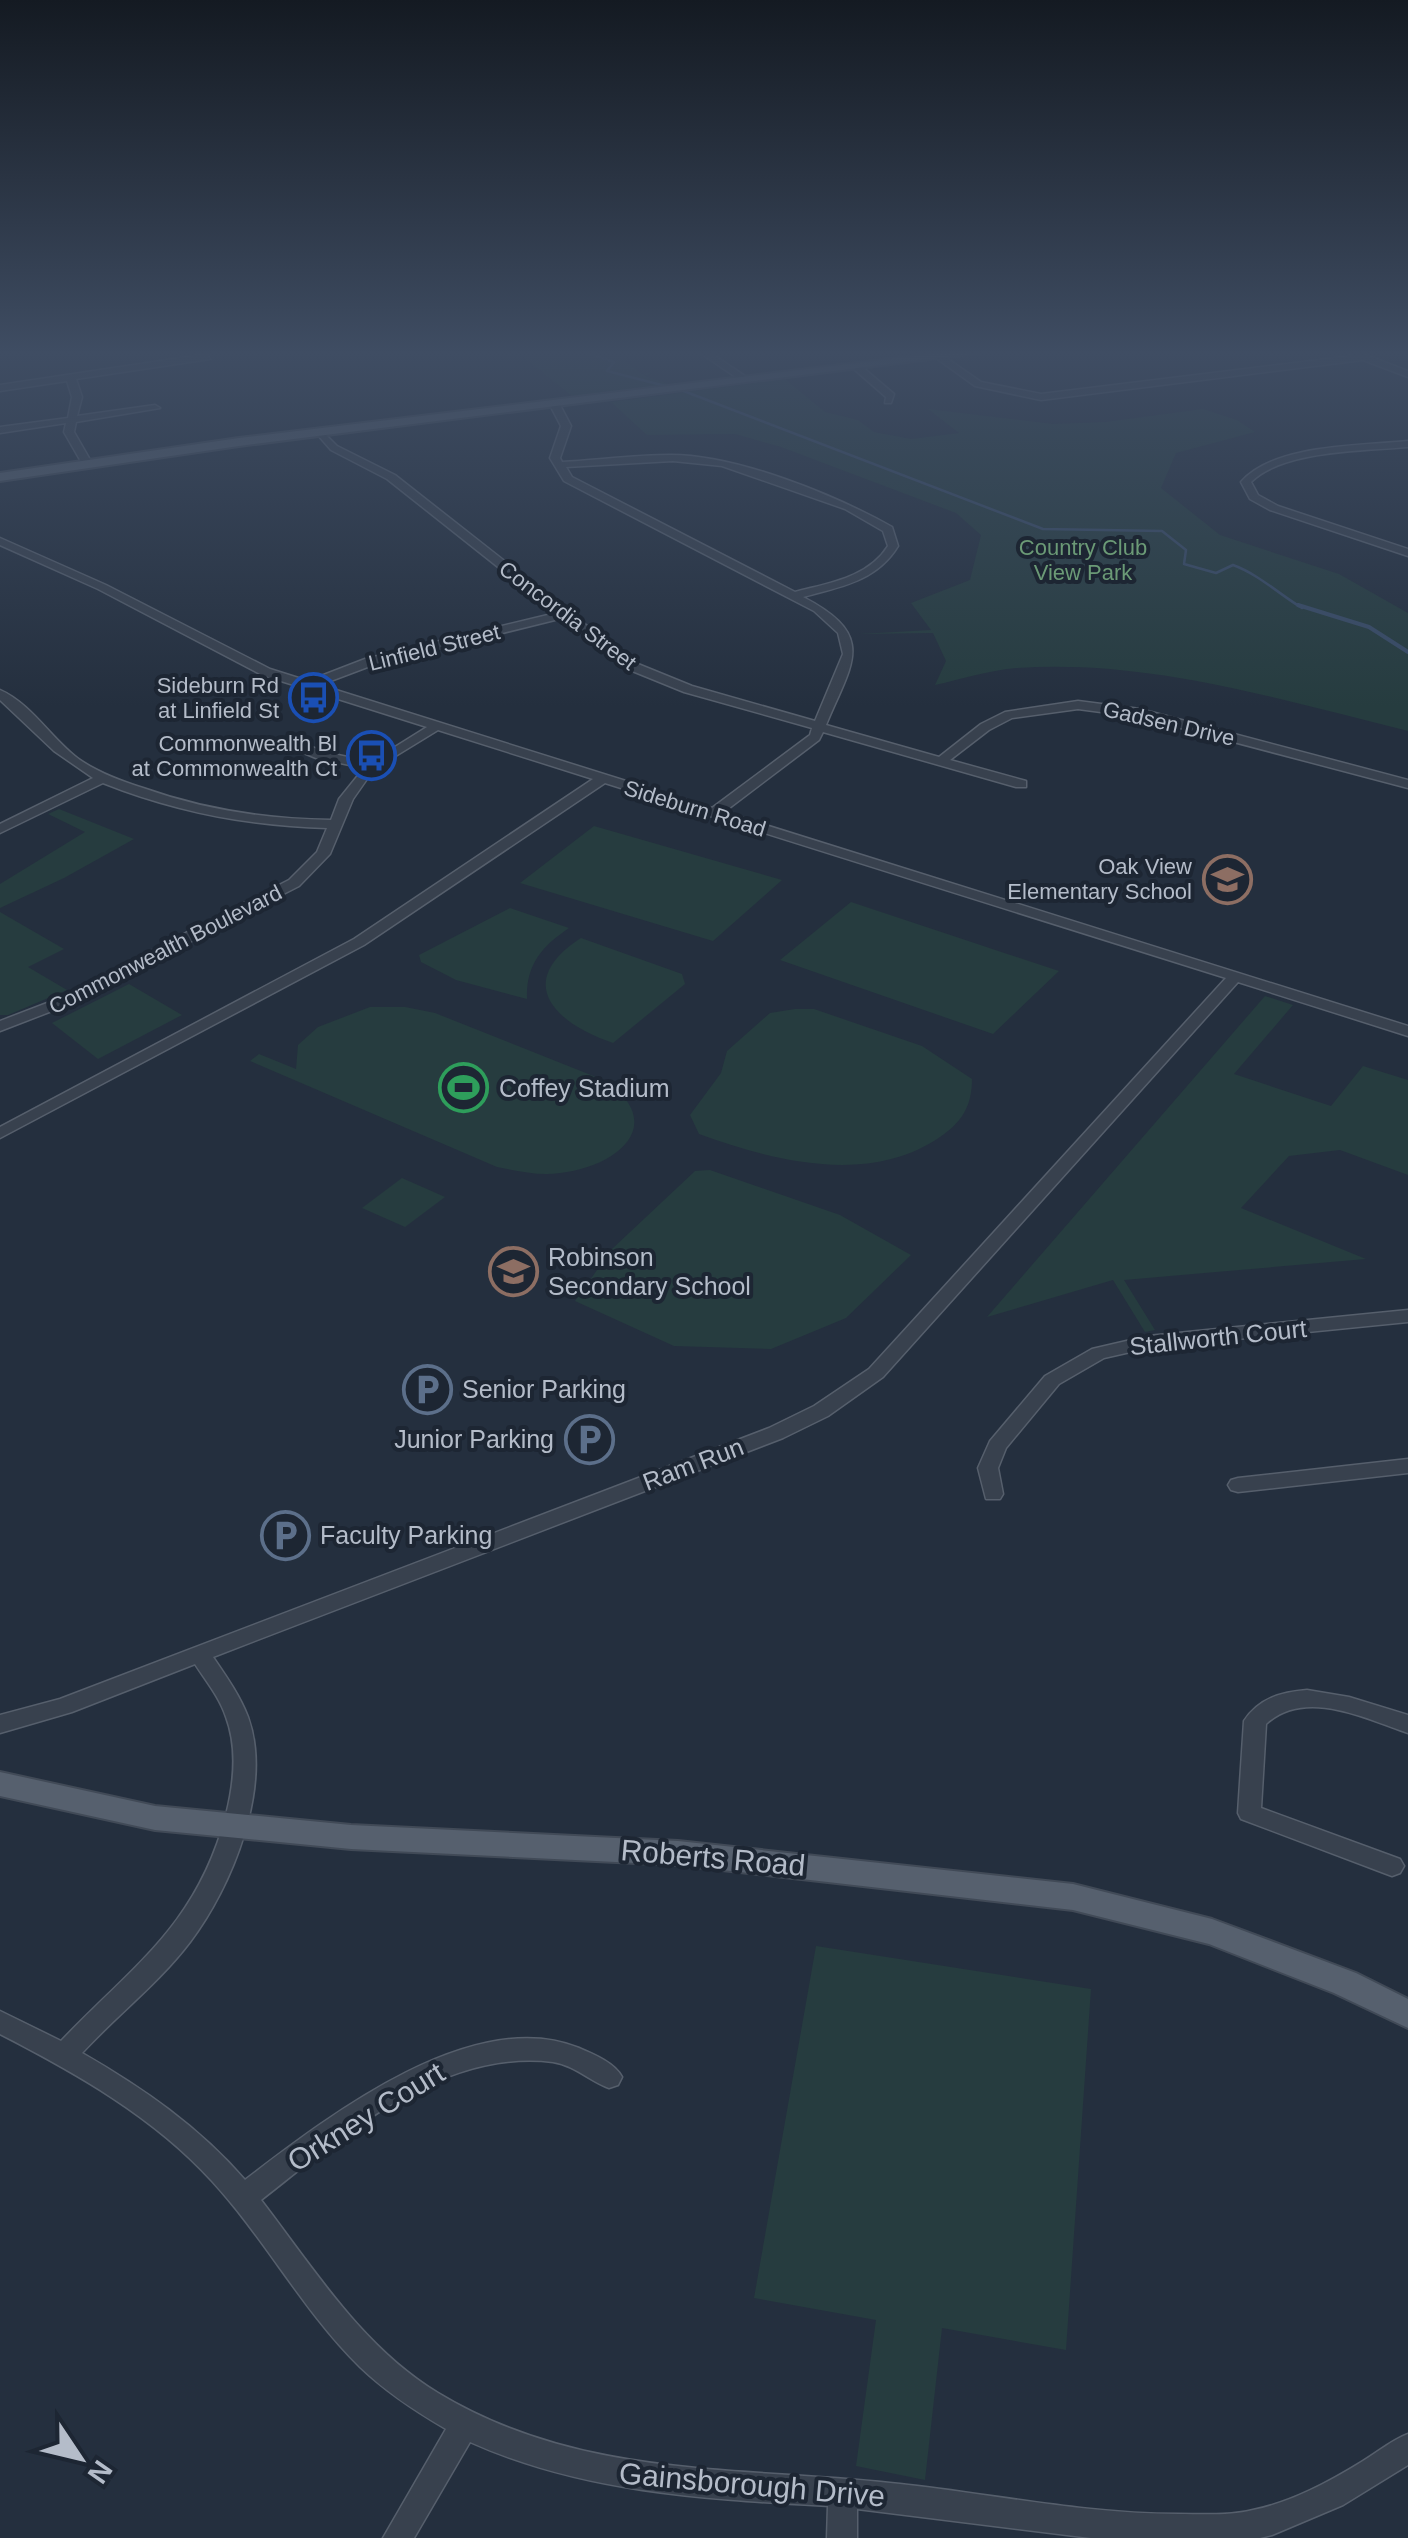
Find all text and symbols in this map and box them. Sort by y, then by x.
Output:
park label: Country Club View Park [1019,535,1147,585]
street label: Concordia Street [494,556,641,675]
street label: Linfield Street [366,619,502,676]
bus stop icon: Sideburn Rd at Linfield St [288,672,340,724]
place label: Sideburn Rd at Linfield St [157,673,279,723]
street label: Gadsen Drive [1101,696,1237,751]
bus stop icon: Commonwealth Bl at Commonwealth Ct [346,730,398,782]
place label: Commonwealth Bl at Commonwealth Ct [132,731,337,781]
street label: Sideburn Road [621,775,769,842]
school or university icon: Oak View Elementary School [1201,853,1253,905]
place label: Oak View Elementary School [1007,854,1192,904]
street label: Commonwealth Boulevard [45,880,286,1019]
sports icon: Coffey Stadium [438,1062,490,1114]
place label: Coffey Stadium [499,1074,669,1102]
place label: Robinson Secondary School [548,1243,751,1300]
school or university icon: Robinson Secondary School [487,1245,539,1297]
street label: Stallworth Court [1128,1314,1308,1360]
parking icon: Senior Parking [401,1363,453,1415]
place label: Senior Parking [462,1375,626,1403]
parking icon: Junior Parking [563,1413,615,1465]
place label: Junior Parking [394,1425,554,1453]
street label: Ram Run [639,1432,747,1496]
parking icon: Faculty Parking [259,1509,311,1561]
place label: Faculty Parking [320,1521,492,1549]
street label: Roberts Road [619,1833,807,1882]
street label: Orkney Court [281,2055,451,2178]
north arrow [30,2408,130,2508]
text: N [82,2455,119,2489]
street label: Gainsborough Drive [618,2456,886,2513]

